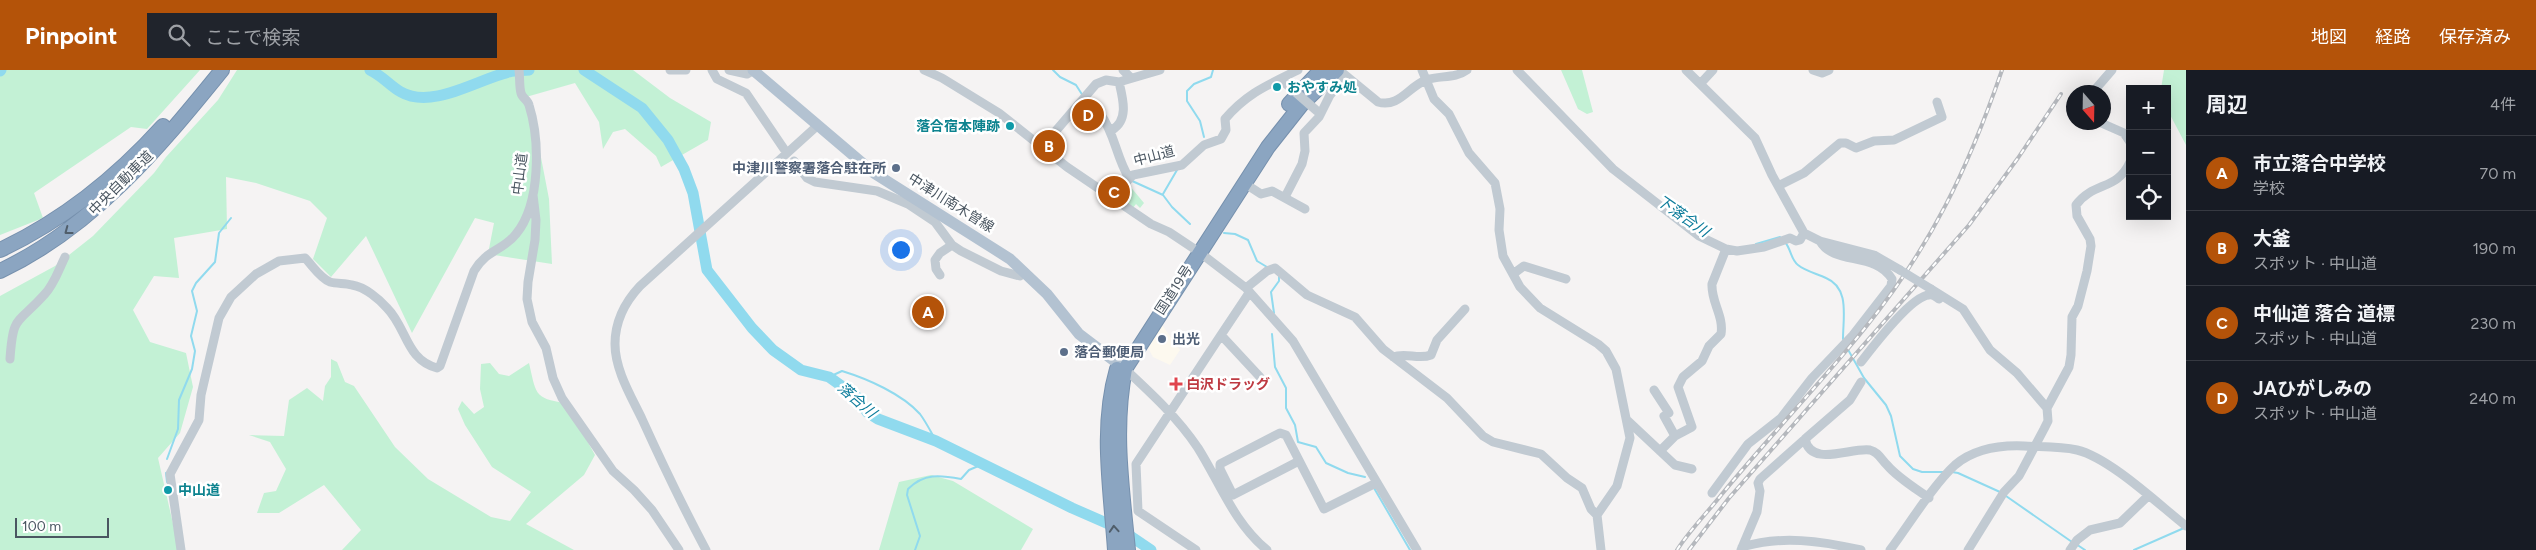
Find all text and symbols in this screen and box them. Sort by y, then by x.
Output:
search box [147,13,497,58]
text: Pinpoint [25,21,117,50]
icon: search [165,21,193,49]
text: ここで検索 [205,26,300,49]
text: 地図 [2311,26,2347,48]
text: 経路 [2375,26,2411,48]
text: 保存済み [2439,26,2511,48]
place label: おやすみ処 [1287,79,1357,96]
marker: おやすみ処 [1271,81,1283,93]
north arrow [2066,85,2111,130]
map controls [2126,85,2171,220]
button: + [2126,85,2171,130]
text: 周辺 [2206,92,2248,117]
text: 4件 [2490,95,2516,114]
pin: D [1072,96,1104,134]
place label: 落合宿本陣跡 [916,118,1000,135]
marker: 落合宿本陣跡 [1004,120,1016,132]
pin: B [1033,127,1065,165]
button: − [2126,130,2171,175]
street label: 中山道 [1132,142,1176,170]
street label: 中央自動車道 [85,147,157,219]
street label: 中山道 [509,152,531,196]
text: 市立落合中学校 [2253,152,2386,175]
place label: 中津川警察署落合駐在所 [732,160,886,177]
marker: 中津川警察署落合駐在所 [890,162,902,174]
text: A [2216,164,2228,183]
text: 70 m [2480,164,2516,183]
street label: 中津川南木曽線 [905,170,997,236]
pin: C [1098,173,1130,211]
button: locate [2126,175,2171,220]
text: 学校 [2253,179,2285,198]
water label: 下落合川 [1653,191,1714,242]
one-way arrow [65,226,74,234]
text: 大釜 [2253,227,2291,250]
your location [888,237,914,263]
text: B [2217,239,2227,258]
text: 190 m [2473,239,2516,258]
text: スポット · 中山道 [2253,254,2377,273]
street label: 国道19号 [1152,262,1196,318]
pin: A [912,293,944,331]
text: 中仙道 落合 道標 [2253,302,2395,325]
text: C [2216,314,2228,333]
text: 230 m [2471,314,2516,333]
text: スポット · 中山道 [2253,329,2377,348]
place label: 出光 [1172,331,1200,348]
marker: 出光 [1156,333,1168,345]
place label: 落合郵便局 [1074,344,1144,361]
marker: 落合郵便局 [1058,346,1070,358]
place label: 白沢ドラッグ [1186,376,1270,393]
text: JAひがしみの [2253,377,2372,400]
water label: 落合川 [834,378,881,423]
marker: 白沢ドラッグ [1170,378,1182,390]
text: D [2216,389,2228,408]
text: 240 m [2469,389,2516,408]
text: スポット · 中山道 [2253,404,2377,423]
place label: 中山道 [178,482,220,499]
marker: 中山道 [162,484,174,496]
scale bar [15,515,109,538]
text: 100 m [22,518,61,535]
one-way arrow [1108,525,1119,533]

